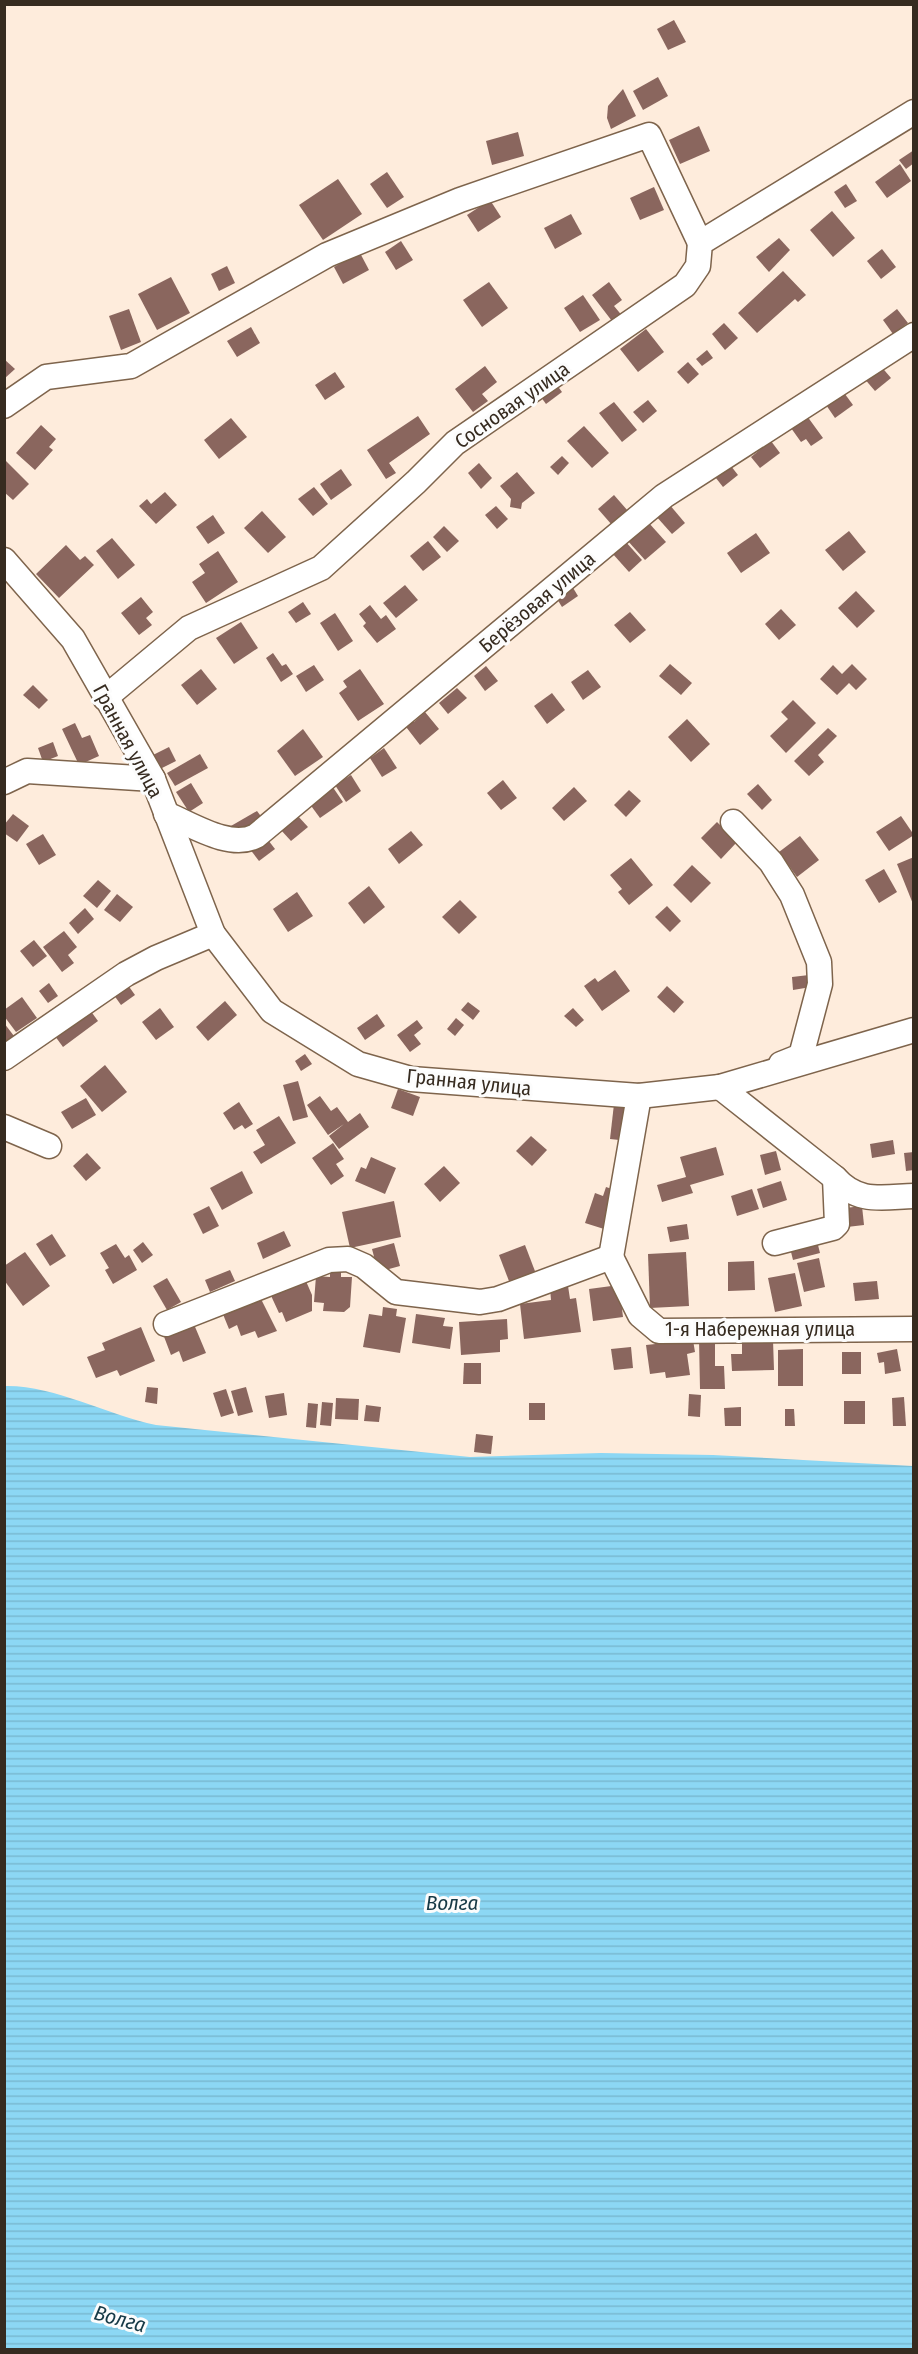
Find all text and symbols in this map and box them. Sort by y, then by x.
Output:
street label: Сосновая улица [450,357,574,453]
street label: Берёзовая улица [474,546,600,658]
street label: Гранная улица [88,680,168,802]
street label: Гранная улица [405,1064,533,1100]
street label: 1-я Набережная улица [665,1317,855,1341]
water label: Волга [426,1890,478,1916]
water label: Волга [91,2300,149,2338]

